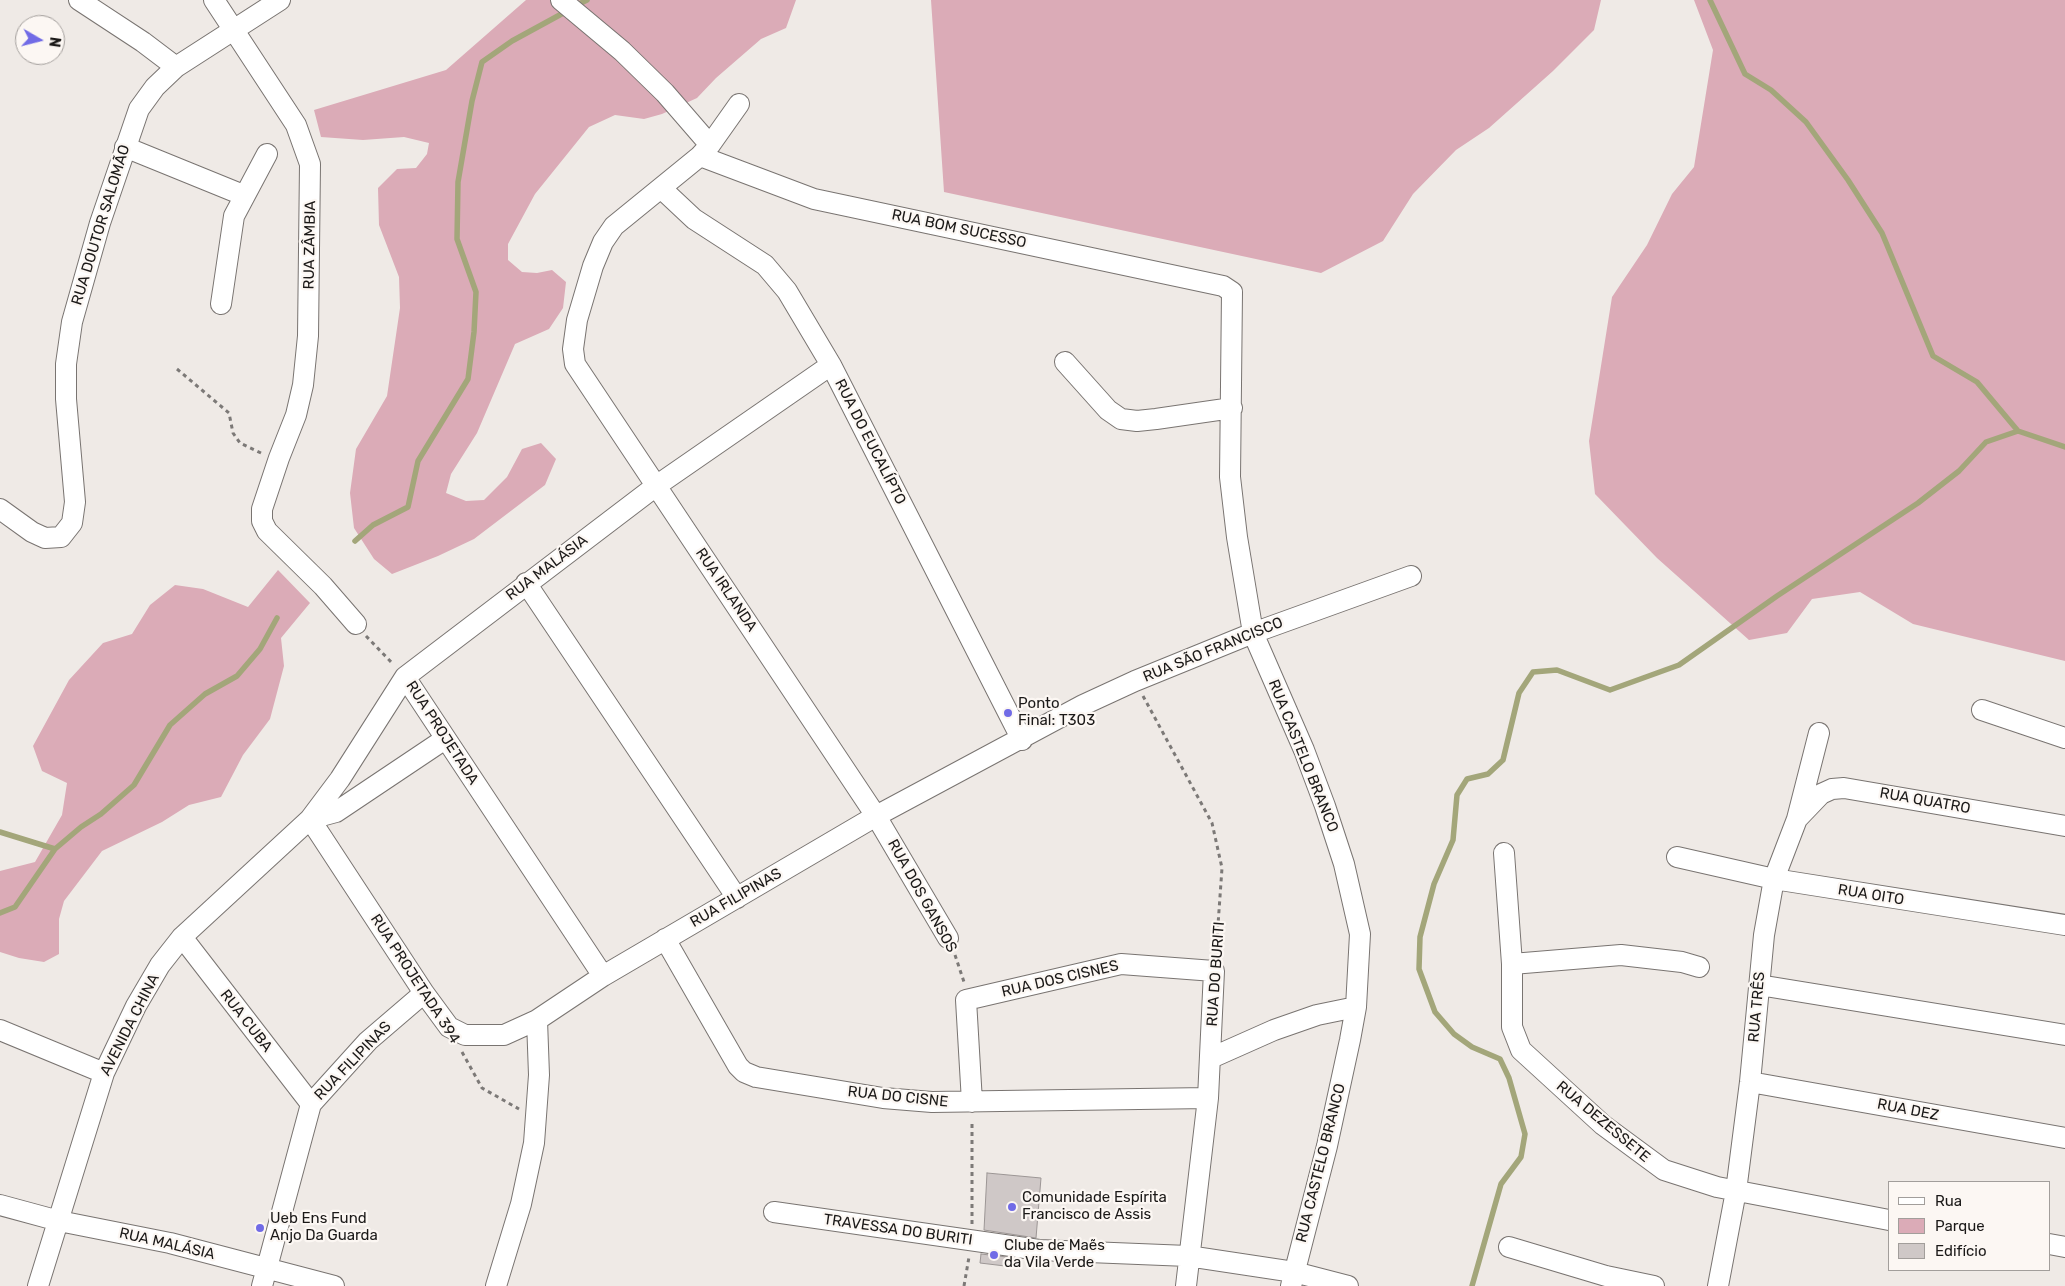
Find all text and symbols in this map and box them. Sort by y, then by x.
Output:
north arrow [15,15,65,65]
text: N [45,36,63,48]
street label: RUA DOUTOR SALOMÃO [68,143,134,307]
street label: RUA ZÂMBIA [300,200,320,290]
street label: RUA BOM SUCESSO [890,206,1028,252]
street label: RUA DO EUCALÍPTO [831,376,909,508]
street label: RUA MALÁSIA [503,531,591,605]
street label: RUA IRLANDA [691,545,761,635]
street label: RUA SÃO FRANCISCO [1140,614,1286,686]
street label: RUA CASTELO BRANCO [1264,677,1342,835]
street label: RUA PROJETADA [402,678,482,788]
place label: Ponto Final: T303 [1018,695,1095,730]
marker: Ponto Final: T303 [1002,707,1014,719]
street label: RUA QUATRO [1878,784,1972,818]
street label: RUA DOS GANSOS [883,836,961,956]
street label: RUA FILIPINAS [687,865,785,931]
street label: RUA OITO [1837,881,1905,909]
street label: RUA PROJETADA 394 [366,911,464,1047]
street label: RUA DO BURITI [1203,921,1229,1027]
street label: RUA DOS CISNES [1000,957,1120,1001]
street label: AVENIDA CHINA [97,971,163,1079]
street label: RUA TRÊS [1745,971,1769,1043]
street label: RUA CUBA [216,986,276,1056]
street label: RUA FILIPINAS [311,1018,395,1104]
street label: RUA DEZESSETE [1552,1078,1654,1166]
street label: RUA CASTELO BRANCO [1293,1082,1349,1244]
street label: RUA DO CISNE [847,1083,949,1111]
street label: RUA DEZ [1876,1095,1940,1125]
legend [1888,1181,2050,1271]
place label: Comunidade Espírita Francisco de Assis [1022,1189,1167,1224]
text: Rua [1935,1192,1962,1210]
marker: Comunidade Espírita Francisco de Assis [1006,1201,1018,1213]
place label: Ueb Ens Fund Anjo Da Guarda [270,1210,378,1245]
street label: TRAVESSA DO BURITI [822,1211,974,1249]
text: Parque [1935,1217,1985,1235]
marker: Ueb Ens Fund Anjo Da Guarda [254,1222,266,1234]
street label: RUA MALÁSIA [117,1224,217,1264]
place label: Clube de Maẽs da Vila Verde [1004,1237,1105,1272]
text: Edifício [1935,1242,1987,1260]
marker: Clube de Maẽs da Vila Verde [988,1249,1000,1261]

